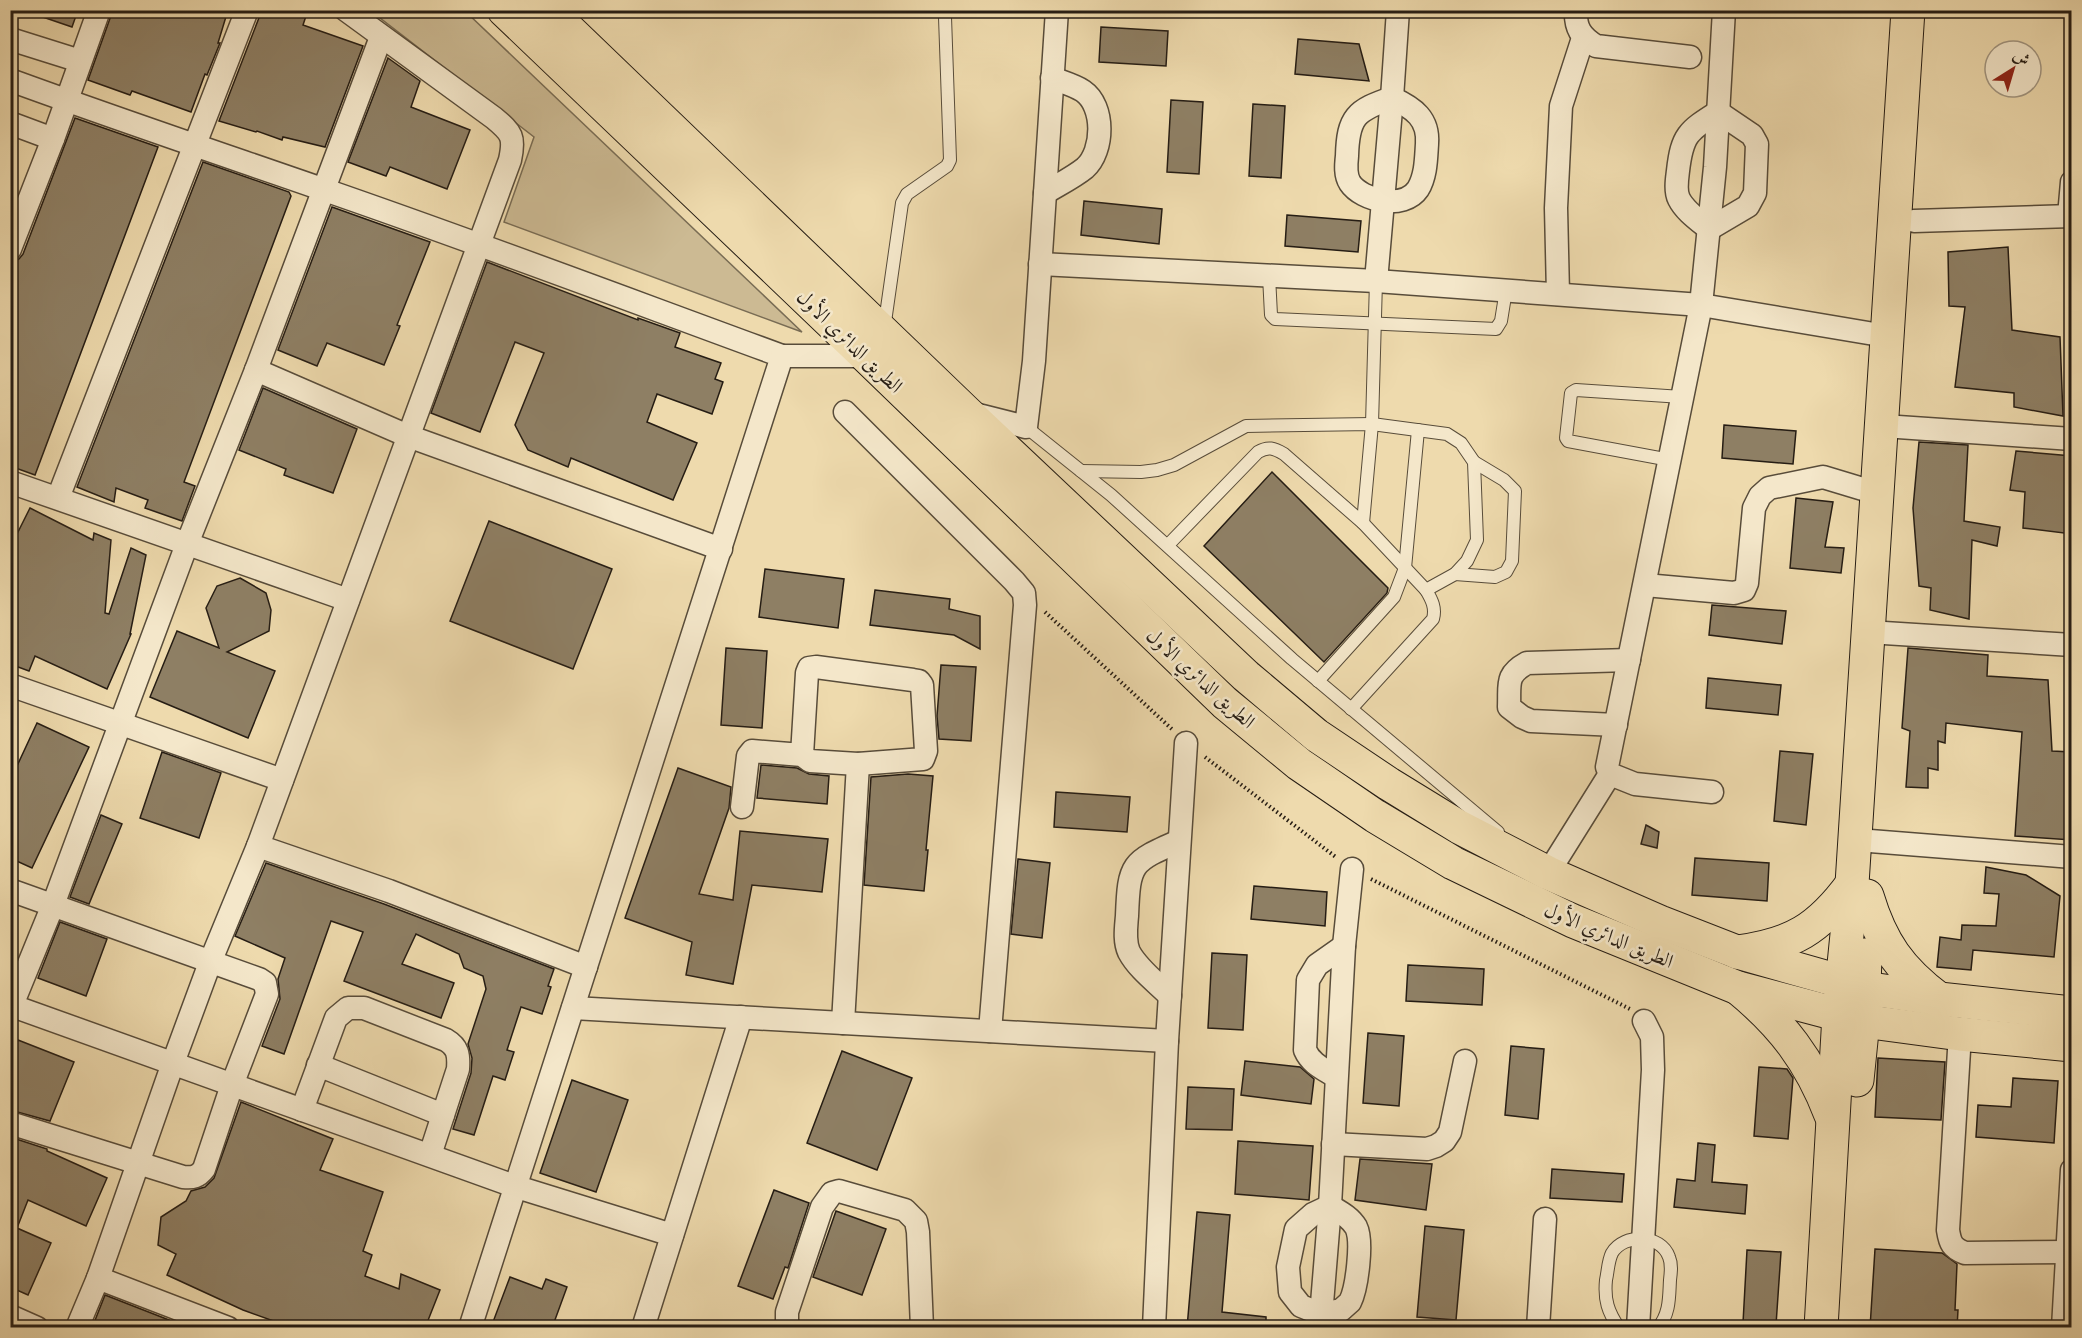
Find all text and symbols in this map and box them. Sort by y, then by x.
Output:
north arrow [1983,39,2043,99]
text: ش [2009,45,2034,71]
street label: الطريق الدائري الأول [789,282,910,400]
street label: الطريق الدائري الأول [1139,621,1262,736]
street label: الطريق الدائري الأول [1539,894,1678,977]

